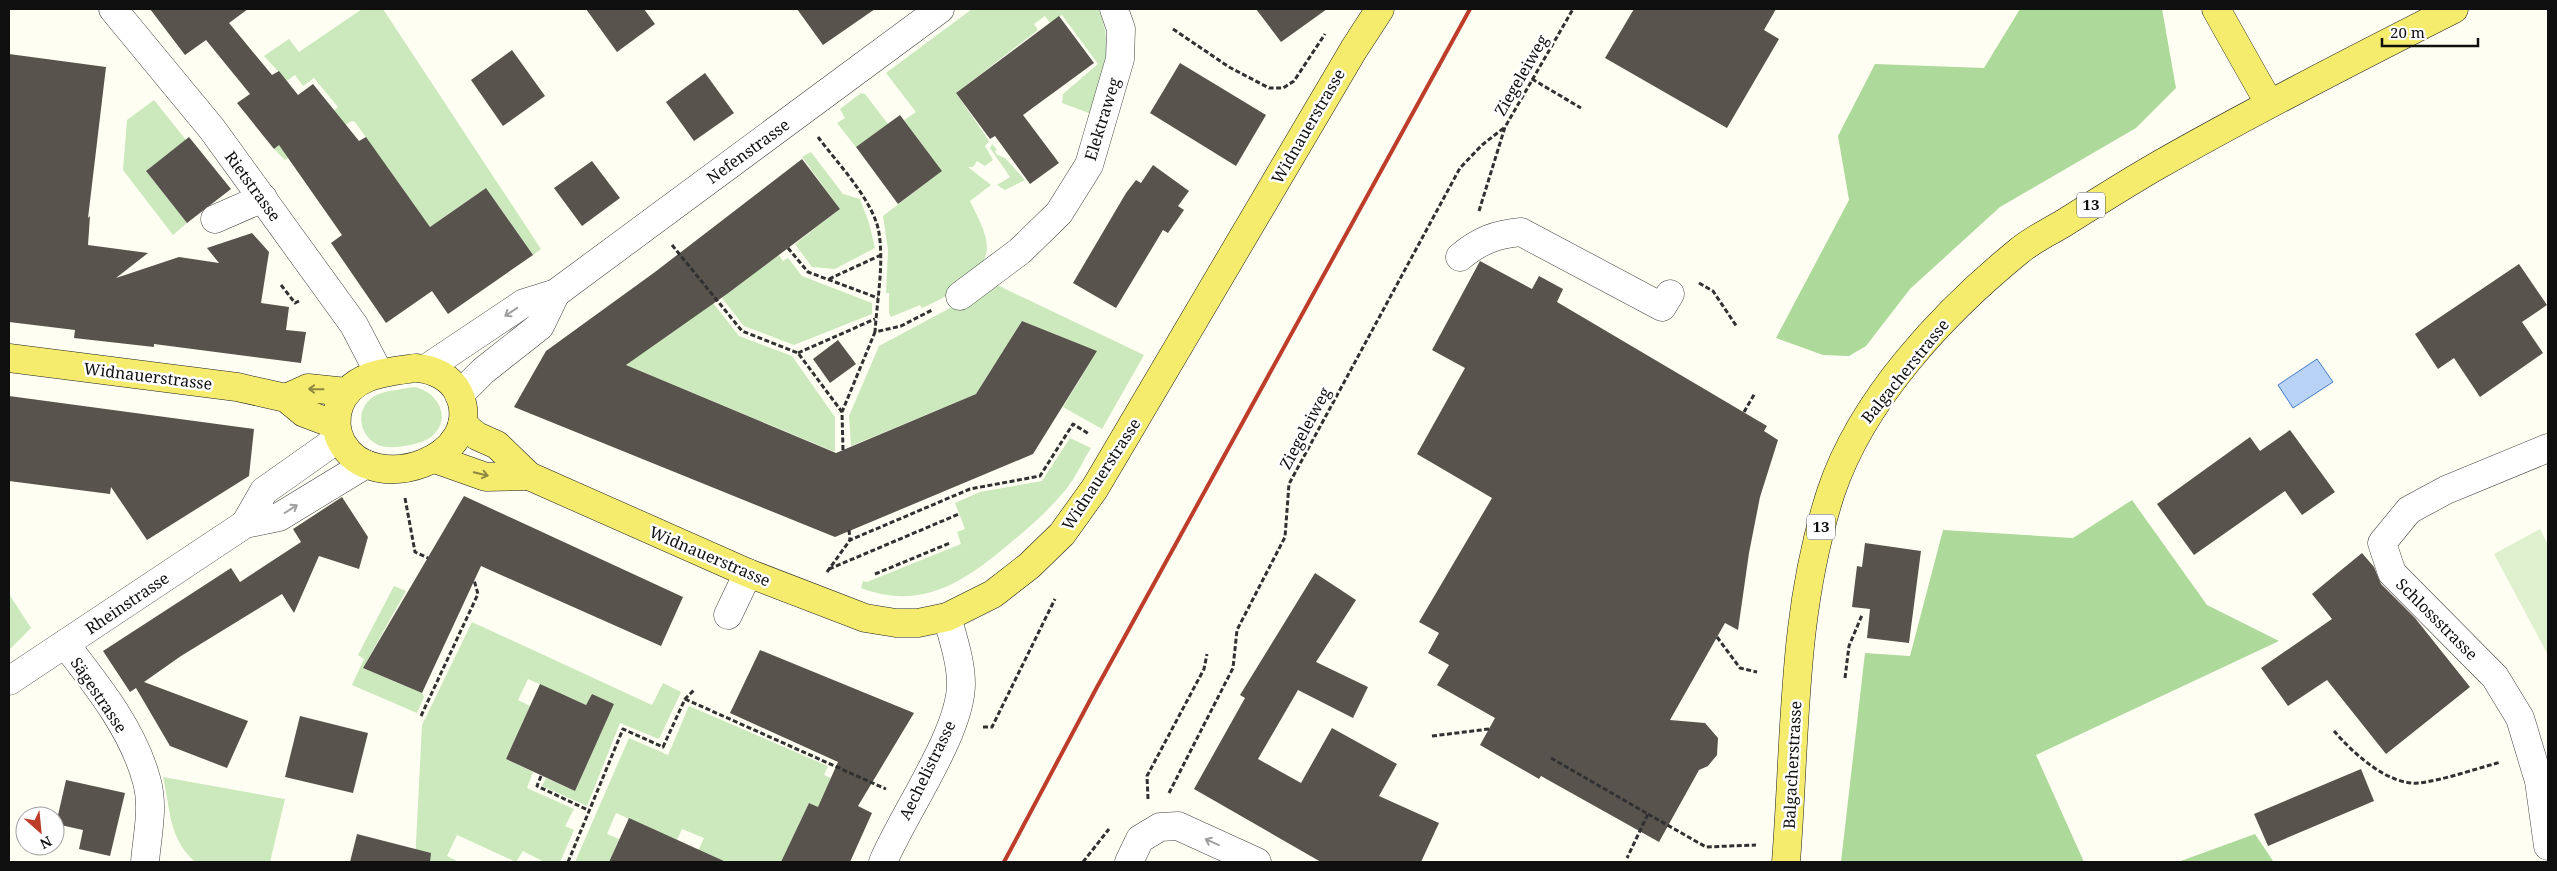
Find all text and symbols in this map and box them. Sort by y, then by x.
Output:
scale bar [2382,15,2478,47]
text: 20 m [2390,22,2425,42]
street label: Ziegeleiweg [1489,30,1553,119]
street label: Widnauerstrasse [1266,64,1350,188]
street label: Elektraweg [1079,74,1125,163]
street label: Nefenstrasse [702,113,794,189]
street label: Rietstrasse [220,146,286,226]
road number: 13 [2077,192,2105,218]
one-way arrow [504,307,518,317]
street label: Balgacherstrasse [1856,314,1954,428]
street label: Widnauerstrasse [82,357,214,395]
street label: Ziegeleiweg [1274,383,1336,473]
one-way arrow [308,384,324,394]
street label: Widnauerstrasse [1057,414,1145,534]
one-way arrow [473,470,489,480]
one-way arrow [283,504,297,514]
road number: 13 [1807,514,1835,540]
street label: Widnauerstrasse [646,521,774,591]
street label: Rheinstrasse [81,567,173,639]
street label: Schlossstrasse [2391,573,2483,665]
street label: Sägestrasse [66,653,132,737]
street label: Balgacherstrasse [1778,700,1806,830]
street label: Aechelistrasse [893,717,961,823]
north arrow [15,806,65,856]
text: N [37,832,55,854]
one-way arrow [1205,836,1220,846]

